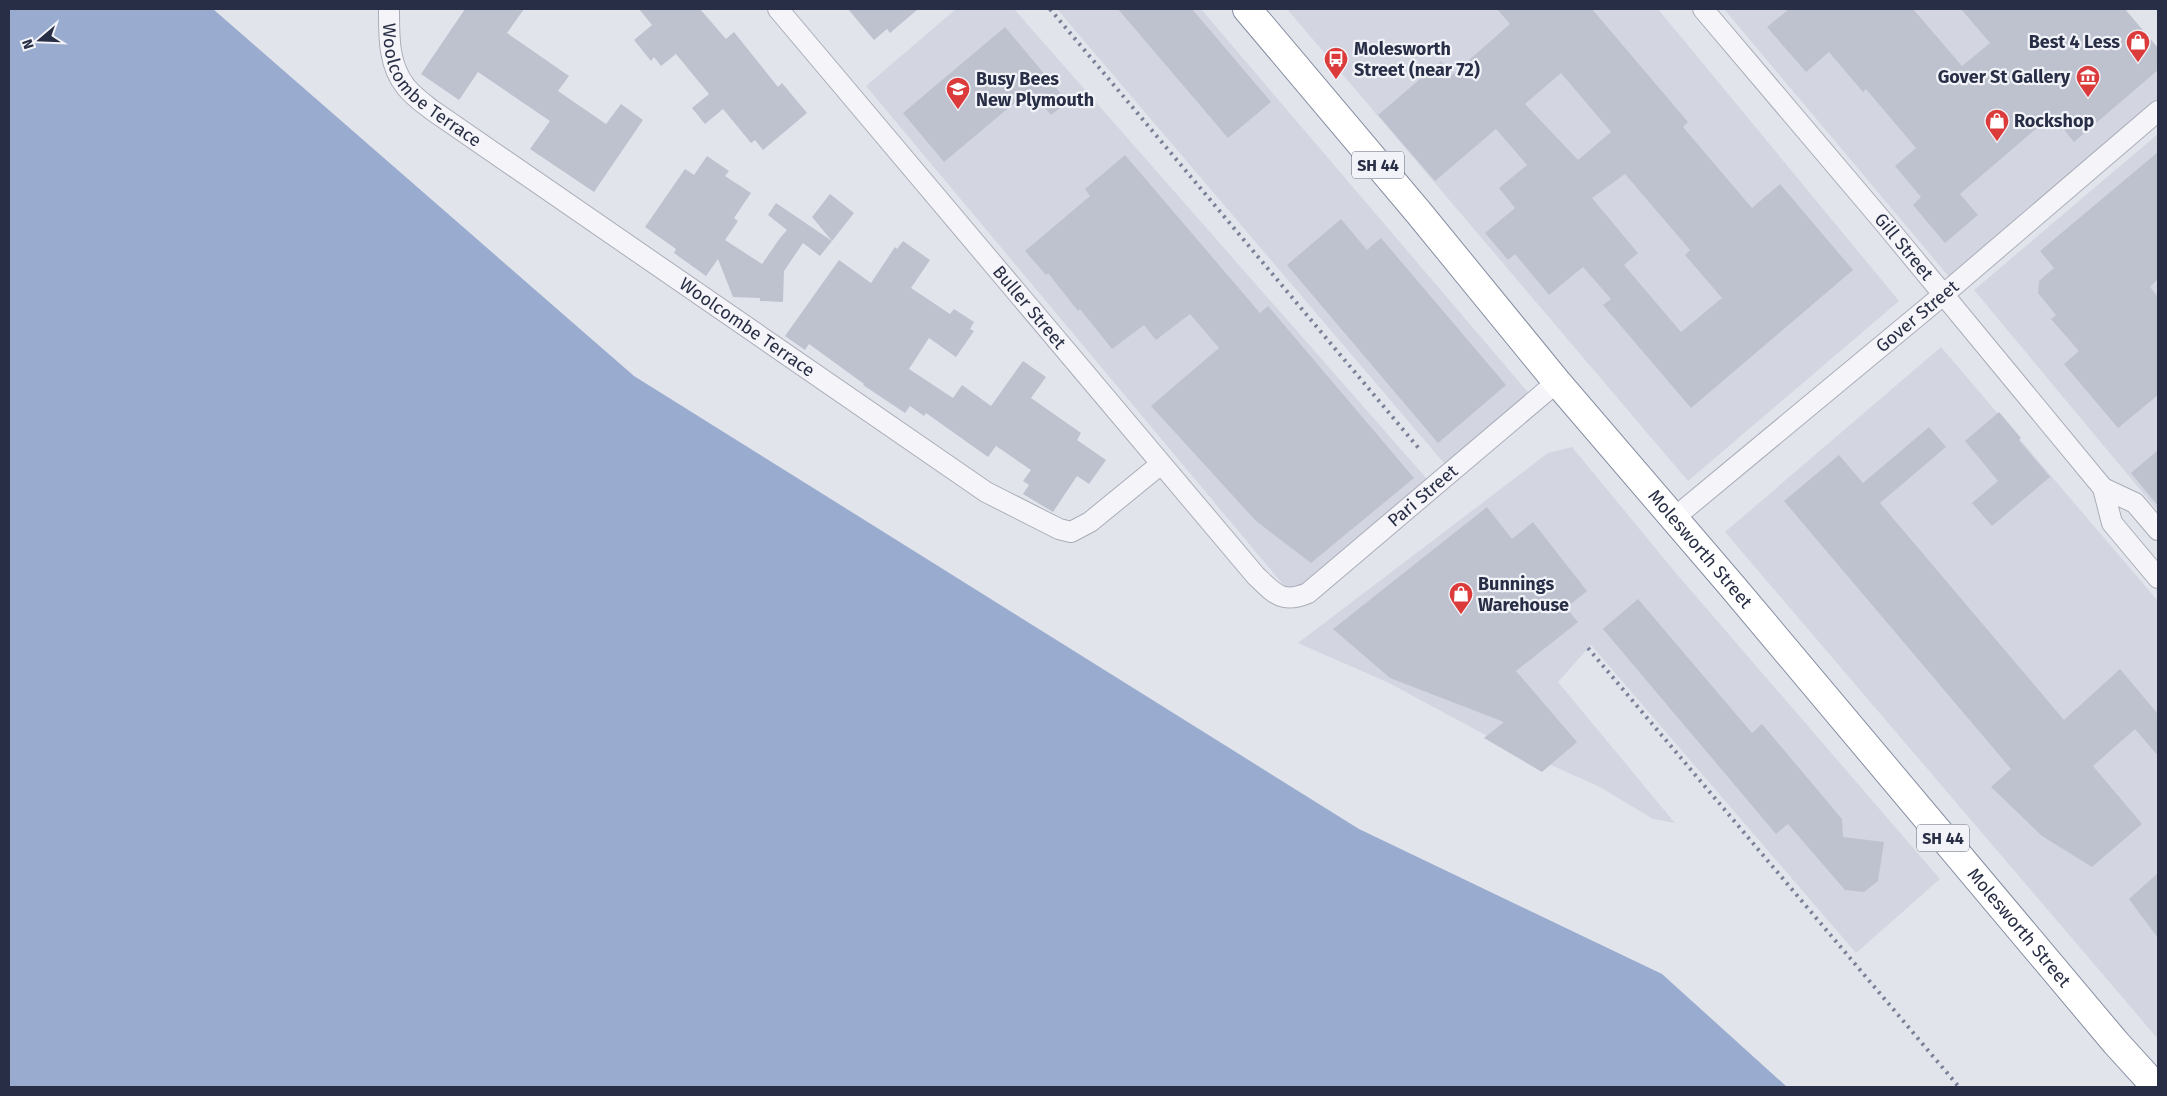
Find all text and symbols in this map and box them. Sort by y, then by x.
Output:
north arrow [15,15,65,65]
street label: Woolcombe Terrace [378,23,486,152]
shop icon: Best 4 Less [2125,29,2151,63]
place label: Best 4 Less [2029,31,2120,53]
text: N [19,37,38,51]
place label: Molesworth Street (near 72) [1354,38,1480,81]
bus stop icon: Molesworth Street (near 72) [1323,46,1349,80]
museum icon: Gover St Gallery [2075,64,2101,98]
place label: Gover St Gallery [1938,66,2071,88]
place label: Busy Bees New Plymouth [976,68,1094,111]
school or university icon: Busy Bees New Plymouth [945,76,971,110]
shop icon: Rockshop [1984,108,2010,142]
place label: Rockshop [2014,110,2094,132]
road number: SH 44 [1352,152,1404,178]
street label: Gill Street [1870,208,1938,285]
street label: Buller Street [988,261,1071,354]
street label: Woolcombe Terrace [675,273,819,382]
street label: Gover Street [1871,275,1964,357]
street label: Pari Street [1383,460,1463,532]
street label: Molesworth Street [1643,485,1757,613]
place label: Bunnings Warehouse [1478,573,1569,616]
shop icon: Bunnings Warehouse [1448,581,1474,615]
road number: SH 44 [1917,824,1969,851]
street label: Molesworth Street [1963,864,2076,992]

